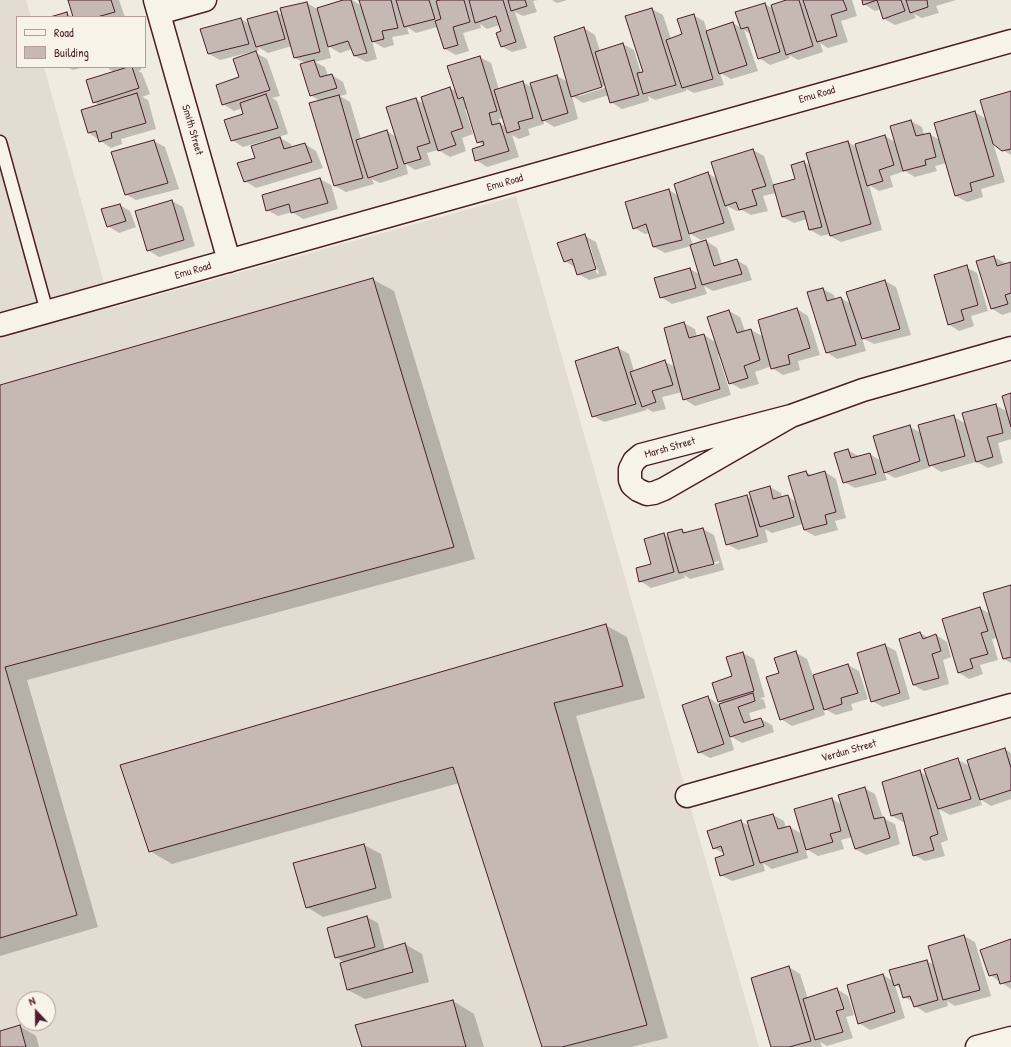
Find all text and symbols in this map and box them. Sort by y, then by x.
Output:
legend [16,16,146,68]
text: Road [54,24,74,41]
text: Building [54,44,89,61]
street label: Emu Road [797,84,837,106]
street label: Smith Street [179,103,205,157]
street label: Emu Road [485,172,525,194]
street label: Emu Road [173,260,213,282]
street label: Marsh Street [643,434,697,462]
street label: Verdun Street [820,737,878,765]
north arrow [16,991,56,1031]
text: N [27,993,37,1008]

